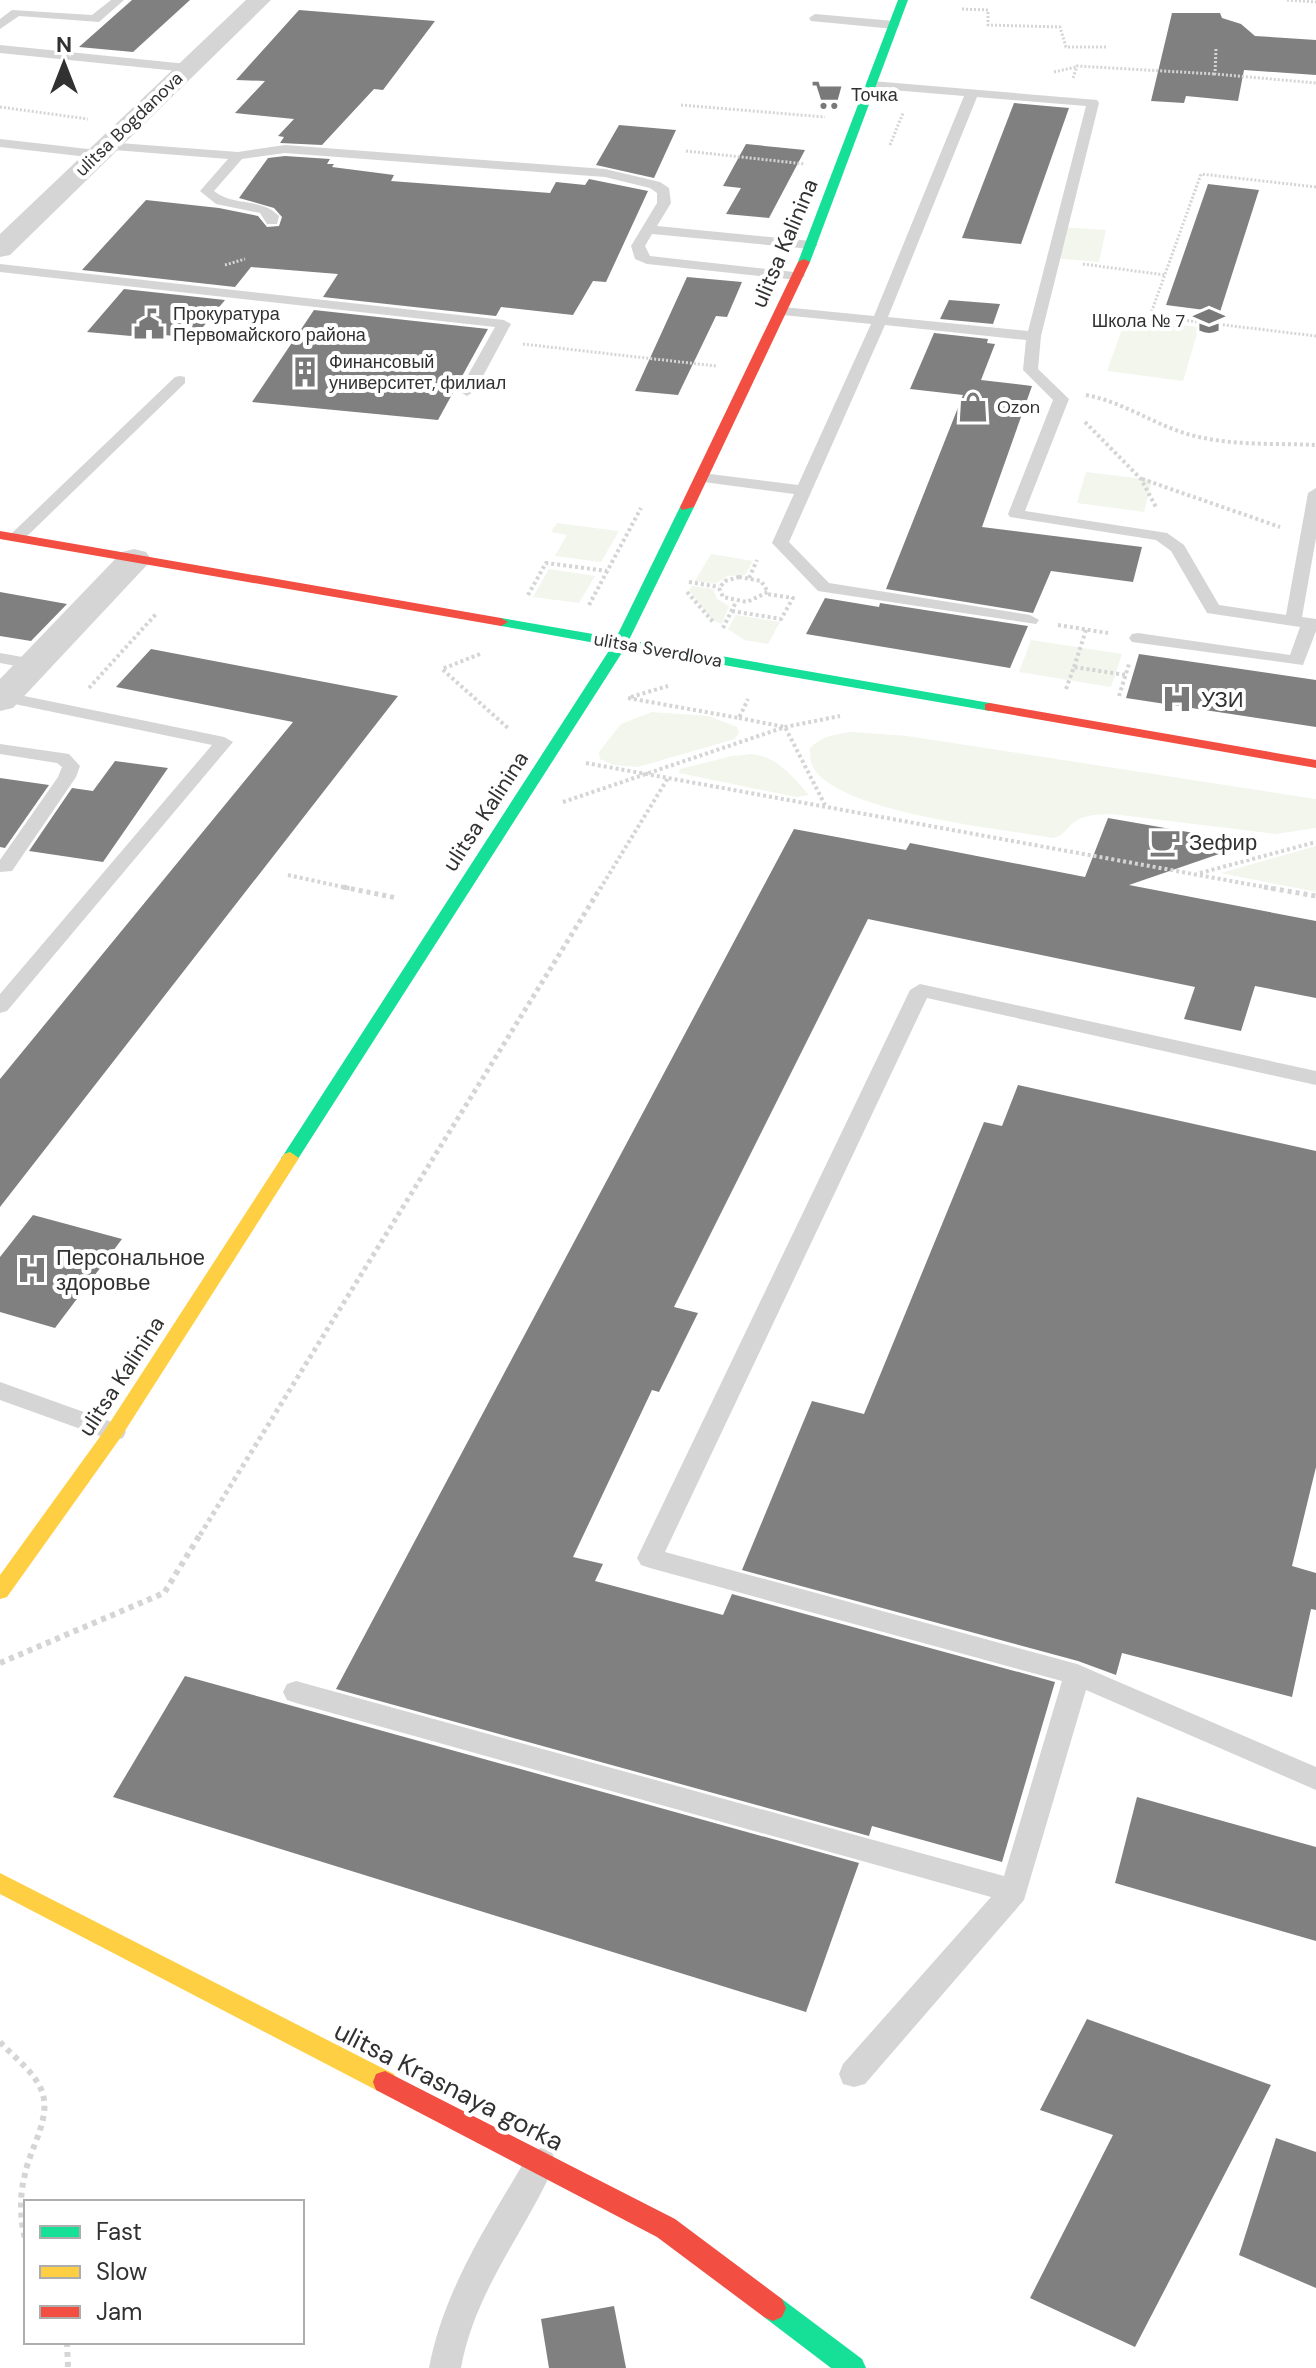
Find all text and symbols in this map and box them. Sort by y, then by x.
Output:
north arrow [24,24,104,104]
text: N [56,30,72,59]
street label: ulitsa Bogdanova [70,67,188,181]
supermarket icon: Точка [810,78,844,112]
place label: Точка [851,83,899,107]
street label: ulitsa Kalinina [744,174,825,312]
place label: Прокуратура Первомайского района [173,302,367,347]
school or university icon: Школа № 7 [1192,304,1226,338]
public building icon: Прокуратура Первомайского района [132,307,166,341]
place label: Школа № 7 [1092,309,1185,333]
place label: Финансовый университет, филиал [329,350,506,395]
building icon: Финансовый университет, филиал [288,355,322,389]
shop icon: Ozon [956,390,990,424]
place label: Ozon [997,395,1040,419]
street label: ulitsa Sverdlova [592,627,724,673]
hospital icon: УЗИ [1160,682,1194,716]
place label: УЗИ [1201,685,1244,714]
street label: ulitsa Kalinina [436,746,535,877]
cafe icon: Зефир [1148,825,1182,859]
place label: Зефир [1189,828,1257,857]
place label: Персональное здоровье [56,1243,205,1297]
hospital icon: Персональное здоровье [15,1253,49,1287]
street label: ulitsa Kalinina [72,1311,171,1442]
street label: ulitsa Krasnaya gorka [329,2013,569,2159]
legend [24,2200,304,2344]
text: Fast [96,2216,142,2247]
text: Slow [96,2256,147,2287]
text: Jam [96,2296,142,2327]

